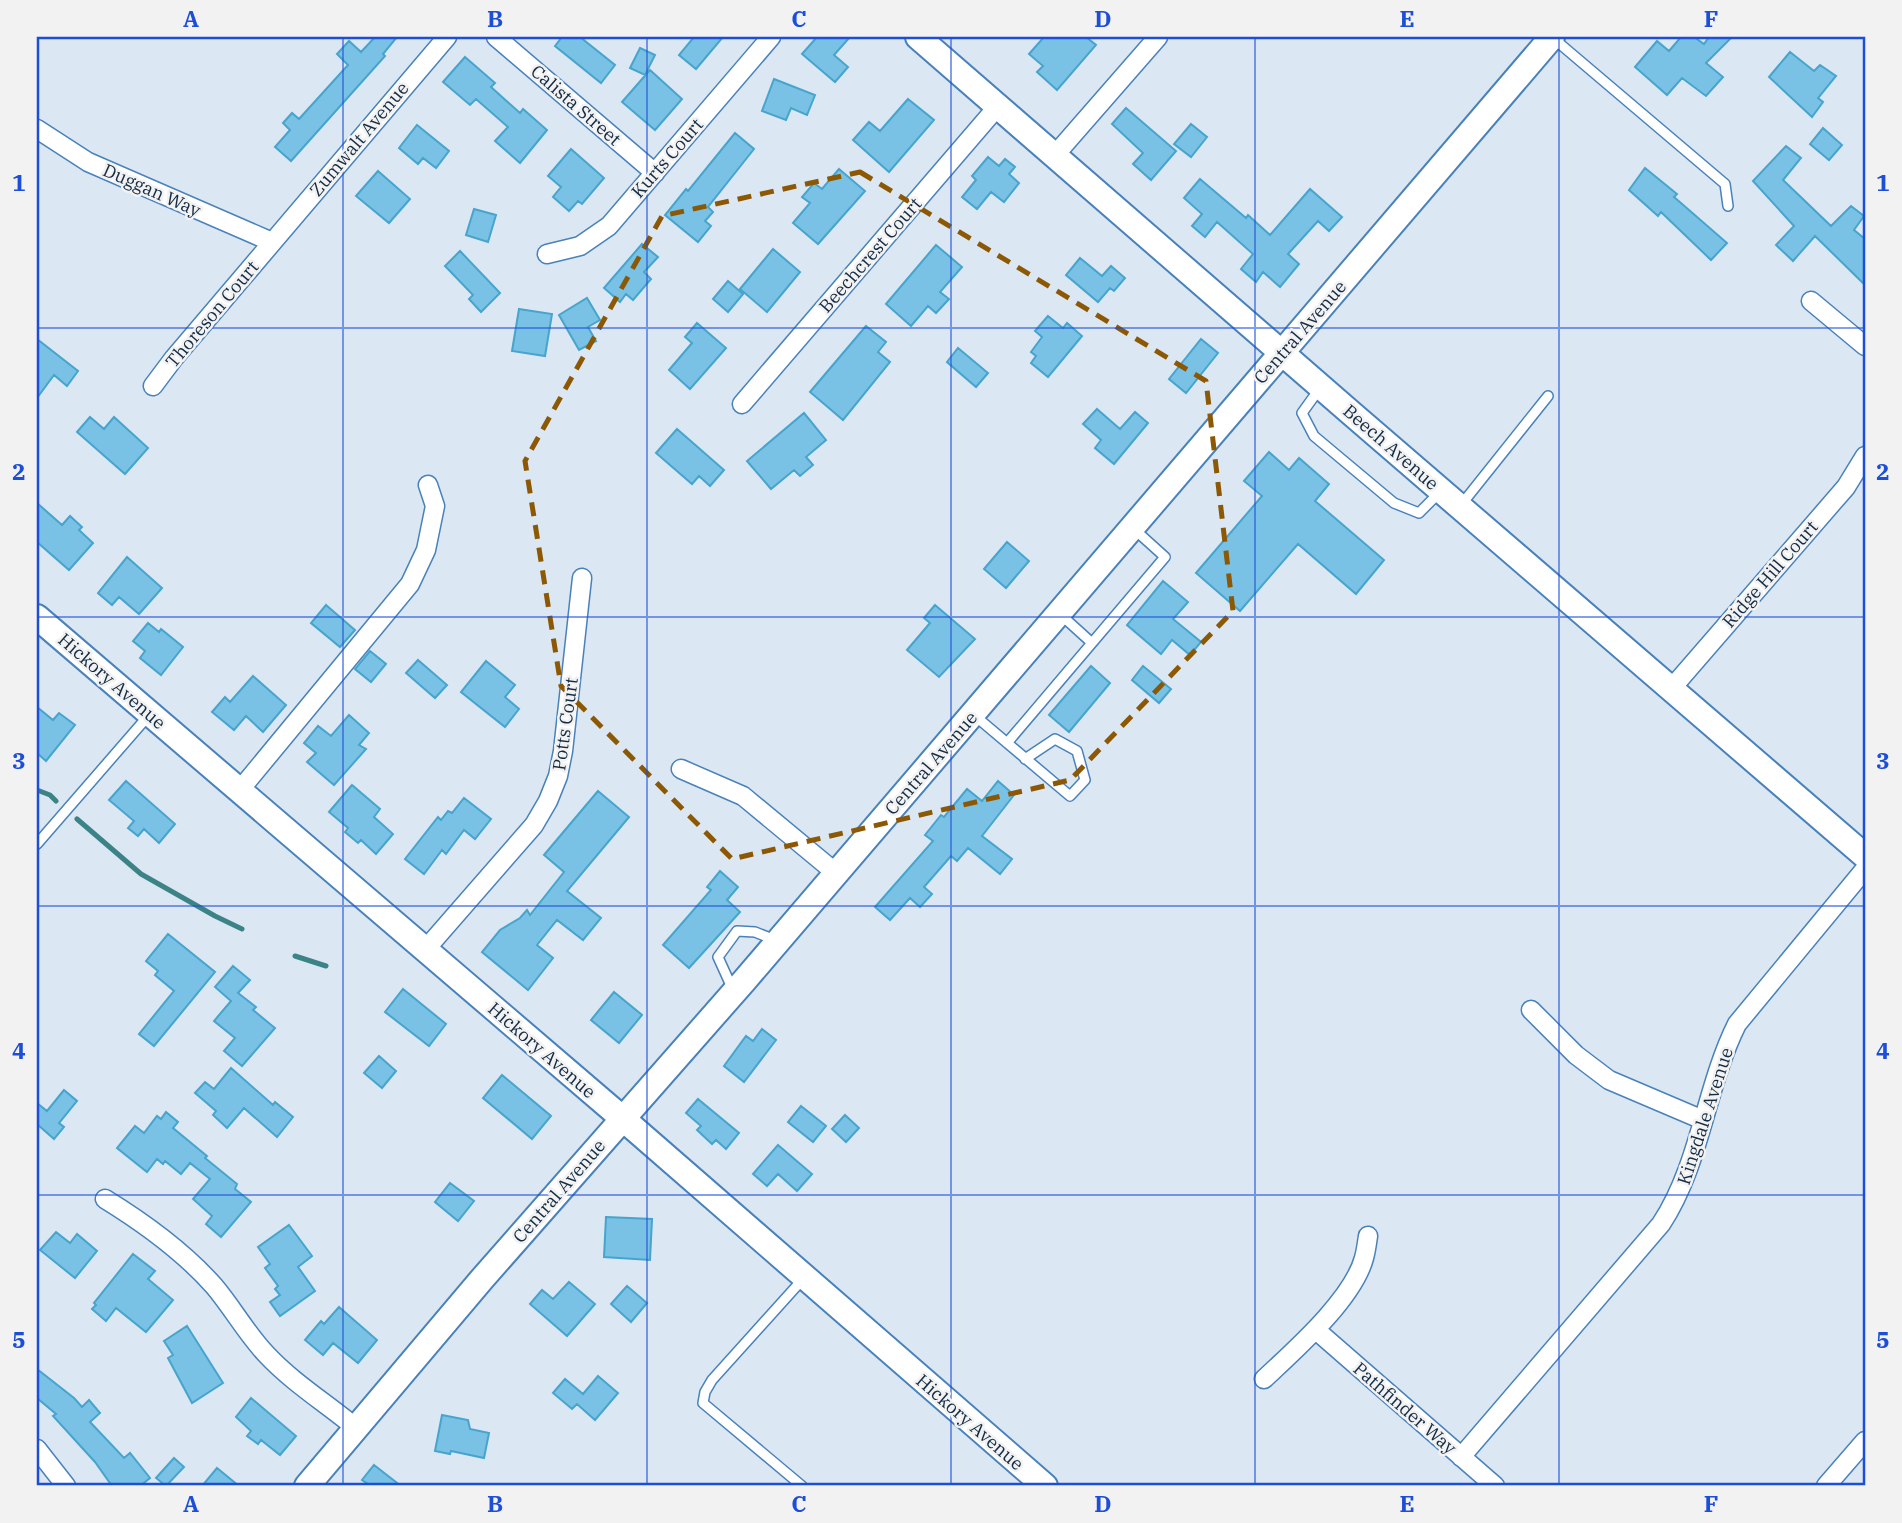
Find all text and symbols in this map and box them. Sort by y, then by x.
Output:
text: A [183,3,199,33]
text: B [487,3,503,33]
text: C [791,3,807,33]
text: D [1094,3,1112,33]
text: E [1399,3,1415,33]
text: F [1704,3,1718,33]
street label: Calista Street [526,60,626,150]
street label: Zumwalt Avenue [304,77,414,201]
street label: Kurts Court [626,113,708,203]
street label: Duggan Way [100,158,205,222]
text: 1 [12,167,26,197]
text: 1 [1876,167,1890,197]
street label: Beechcrest Court [814,193,926,317]
street label: Thoreson Court [161,256,263,372]
street label: Central Avenue [1249,276,1351,388]
street label: Beech Avenue [1338,399,1444,495]
text: 2 [12,456,26,486]
text: 2 [1876,456,1890,486]
street label: Ridge Hill Court [1717,516,1823,632]
street label: Hickory Avenue [53,628,171,734]
street label: Potts Court [547,676,583,772]
street label: Central Avenue [880,707,982,819]
text: 3 [12,745,26,775]
text: 3 [1876,745,1890,775]
street label: Hickory Avenue [483,997,601,1103]
text: 4 [12,1035,26,1065]
text: 4 [1876,1035,1890,1065]
street label: Kingdale Avenue [1672,1045,1738,1187]
street label: Central Avenue [508,1135,610,1247]
text: 5 [12,1324,26,1354]
text: 5 [1876,1324,1890,1354]
street label: Pathfinder Way [1349,1357,1462,1459]
street label: Hickory Avenue [911,1369,1029,1475]
text: A [183,1488,199,1518]
text: B [487,1488,503,1518]
text: C [791,1488,807,1518]
text: D [1094,1488,1112,1518]
text: E [1399,1488,1415,1518]
text: F [1704,1488,1718,1518]

